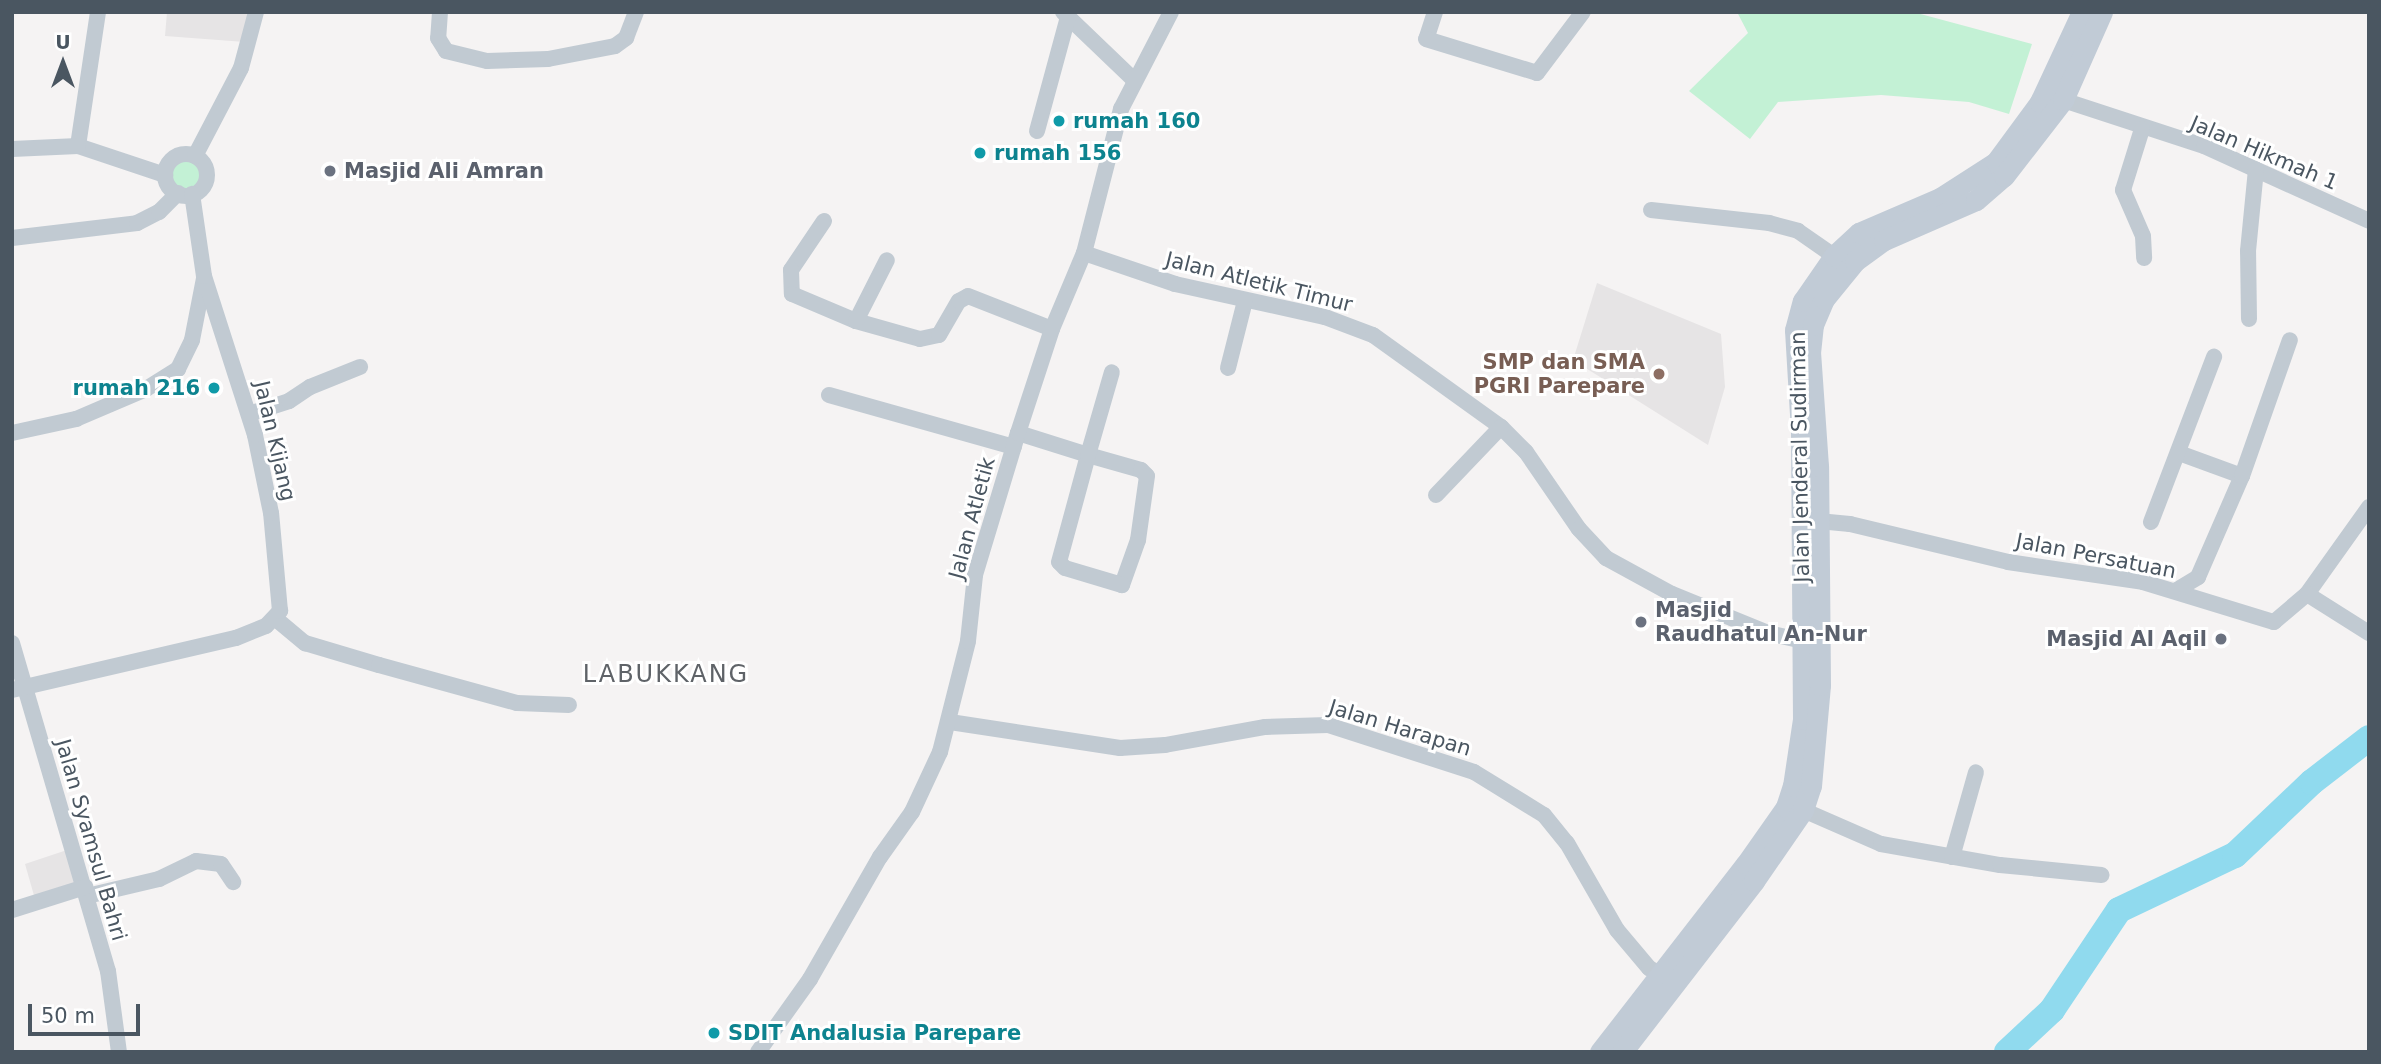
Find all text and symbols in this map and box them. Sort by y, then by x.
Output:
north arrow [28,28,98,98]
text: U [55,31,71,53]
place label: rumah 160 [1073,108,1200,134]
street label: Jalan Hikmah 1 [2186,110,2342,196]
marker: rumah 160 [1051,113,1067,129]
place label: rumah 156 [994,140,1121,166]
marker: rumah 156 [972,145,988,161]
place label: Masjid Ali Amran [344,158,544,184]
marker: Masjid Ali Amran [322,163,338,179]
street label: Jalan Atletik Timur [1163,247,1355,317]
street label: Jalan Jenderal Sudirman [1785,331,1815,583]
place label: SMP dan SMA PGRI Parepare [1474,349,1645,399]
marker: SMP dan SMA PGRI Parepare [1651,366,1667,382]
place label: rumah 216 [73,375,200,401]
street label: Jalan Kijang [249,378,301,504]
marker: rumah 216 [206,380,222,396]
street label: Jalan Atletik [944,454,1000,582]
street label: Jalan Persatuan [2014,528,2178,584]
place label: Masjid Raudhatul An-Nur [1655,597,1867,647]
marker: Masjid Raudhatul An-Nur [1633,614,1649,630]
place label: Masjid Al Aqil [2046,626,2207,652]
marker: Masjid Al Aqil [2213,631,2229,647]
district label: LABUKKANG [584,661,748,689]
street label: Jalan Harapan [1326,694,1474,762]
street label: Jalan Syamsul Bahri [50,736,132,944]
scale bar [32,990,144,1034]
text: 50 m [41,1004,95,1028]
place label: SDIT Andalusia Parepare [728,1020,1021,1046]
marker: SDIT Andalusia Parepare [706,1025,722,1041]

